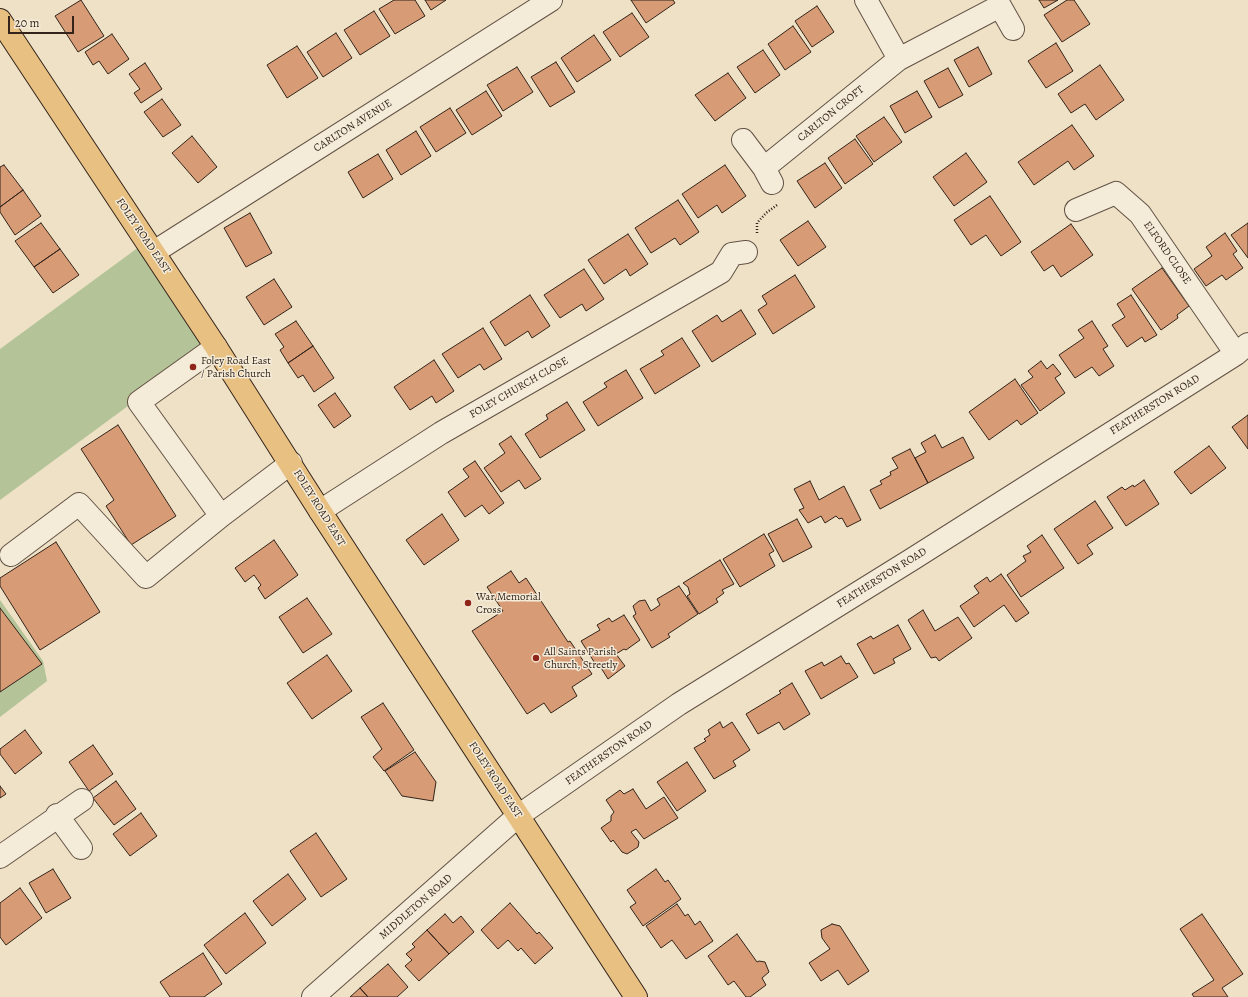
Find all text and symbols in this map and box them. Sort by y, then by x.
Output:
scale bar [10,8,76,34]
text: 20 m [15,15,39,31]
street label: CARLTON CROFT [795,83,867,145]
street label: CARLTON AVENUE [311,97,395,155]
street label: FOLEY ROAD EAST [113,196,173,276]
street label: ELFORD CLOSE [1140,219,1194,287]
place label: Foley Road East / Parish Church [201,354,271,380]
street label: FOLEY CHURCH CLOSE [467,354,571,422]
marker: Foley Road East / Parish Church [188,362,198,372]
street label: FEATHERSTON ROAD [1108,372,1202,438]
street label: FOLEY ROAD EAST [290,467,348,549]
street label: FEATHERSTON ROAD [835,545,929,611]
place label: War Memorial Cross [476,590,541,616]
marker: War Memorial Cross [463,598,473,608]
place label: All Saints Parish Church, Streetly [544,645,617,671]
marker: All Saints Parish Church, Streetly [531,653,541,663]
street label: FEATHERSTON ROAD [563,718,655,788]
street label: FOLEY ROAD EAST [466,740,524,820]
street label: MIDDLETON ROAD [377,872,455,942]

